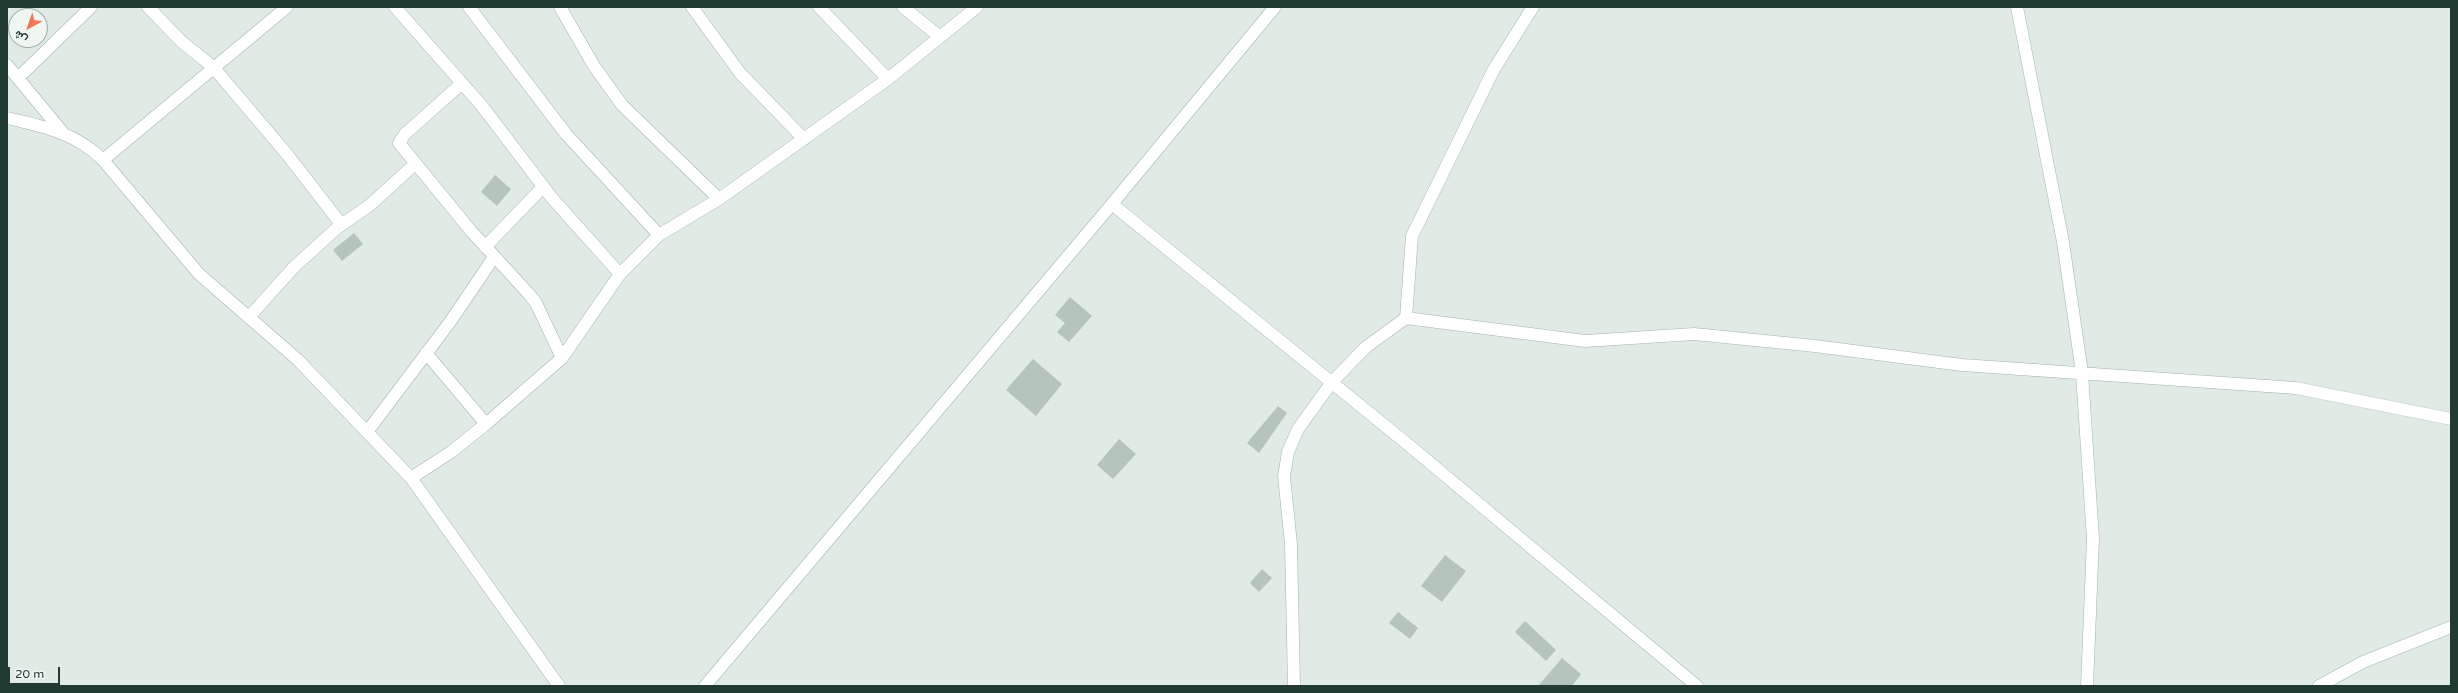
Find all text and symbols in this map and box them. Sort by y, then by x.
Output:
north arrow [8,8,48,48]
text: ش [11,28,30,46]
scale bar [10,659,62,685]
text: 20 m [15,667,44,681]

